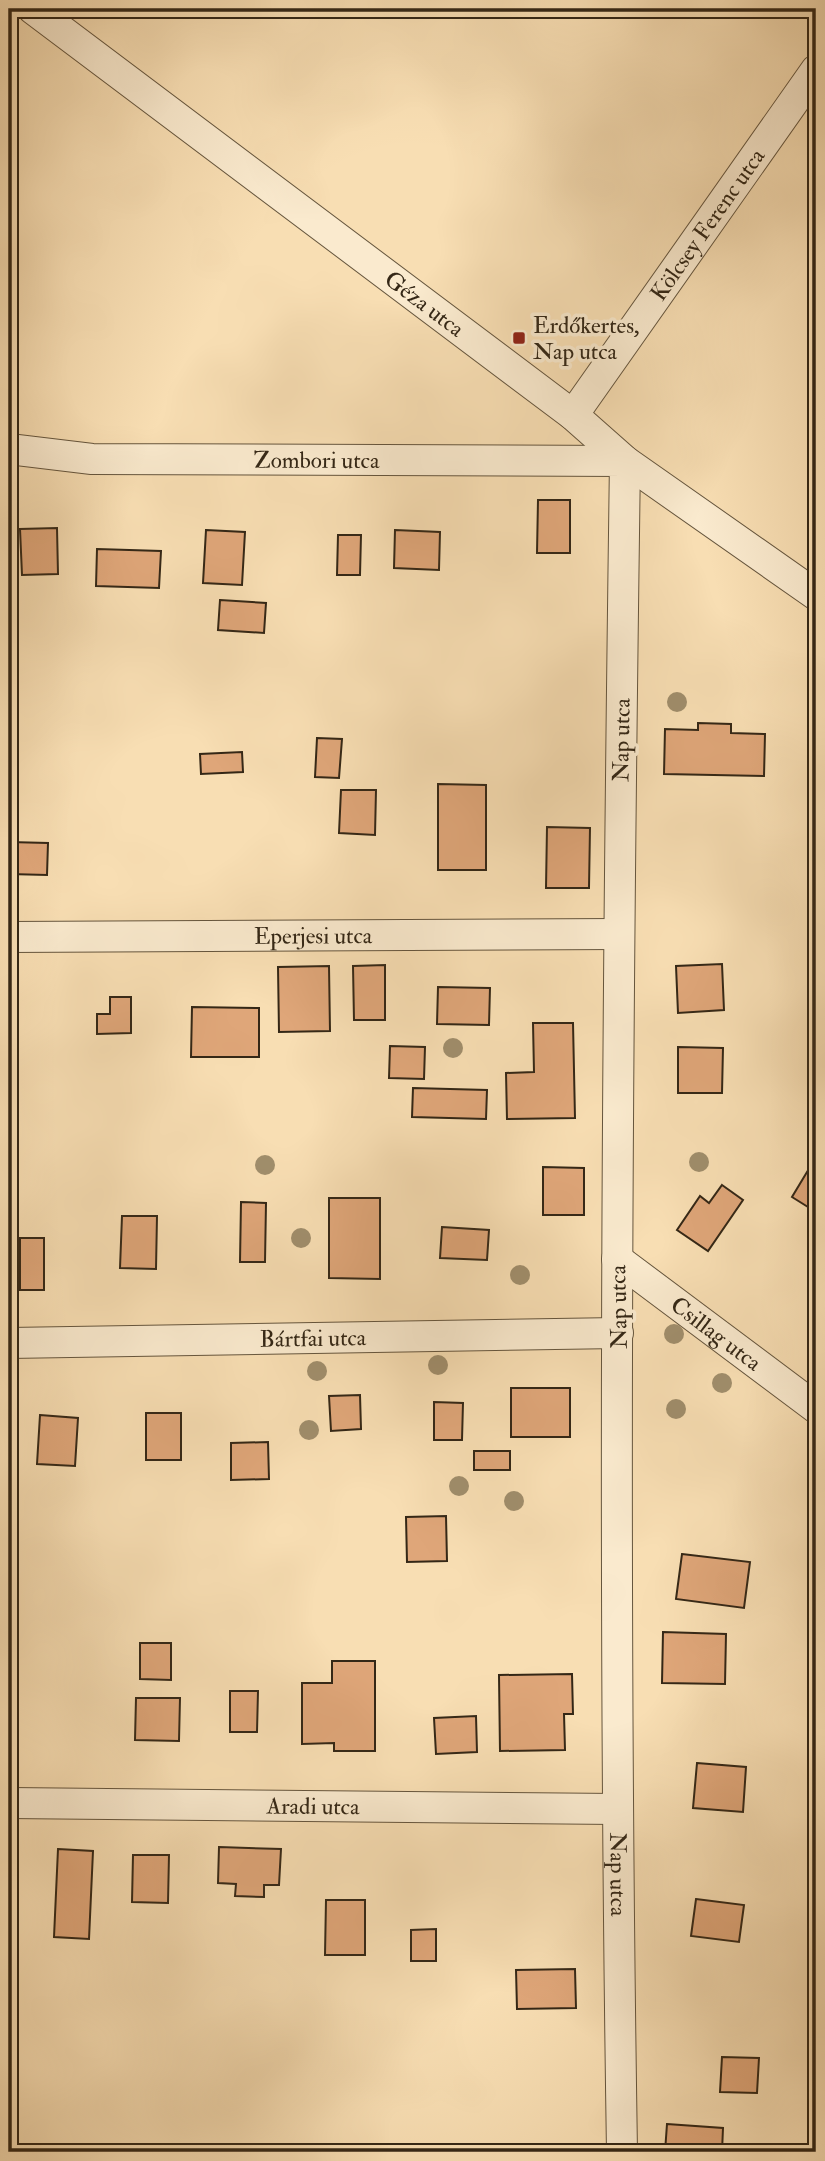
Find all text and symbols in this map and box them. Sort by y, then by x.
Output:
street label: Kölcsey Ferenc utca [644,143,771,307]
street label: Géza utca [379,265,470,344]
place label: Erdőkertes, Nap utca [533,311,640,367]
marker: Erdőkertes, Nap utca [511,330,527,346]
street label: Zombori utca [253,446,380,475]
street label: Nap utca [606,697,638,782]
street label: Eperjesi utca [254,921,373,952]
street label: Nap utca [603,1264,635,1349]
street label: Csillag utca [665,1290,768,1378]
street label: Bártfai utca [259,1323,367,1354]
street label: Aradi utca [265,1792,360,1821]
street label: Nap utca [602,1832,633,1917]

